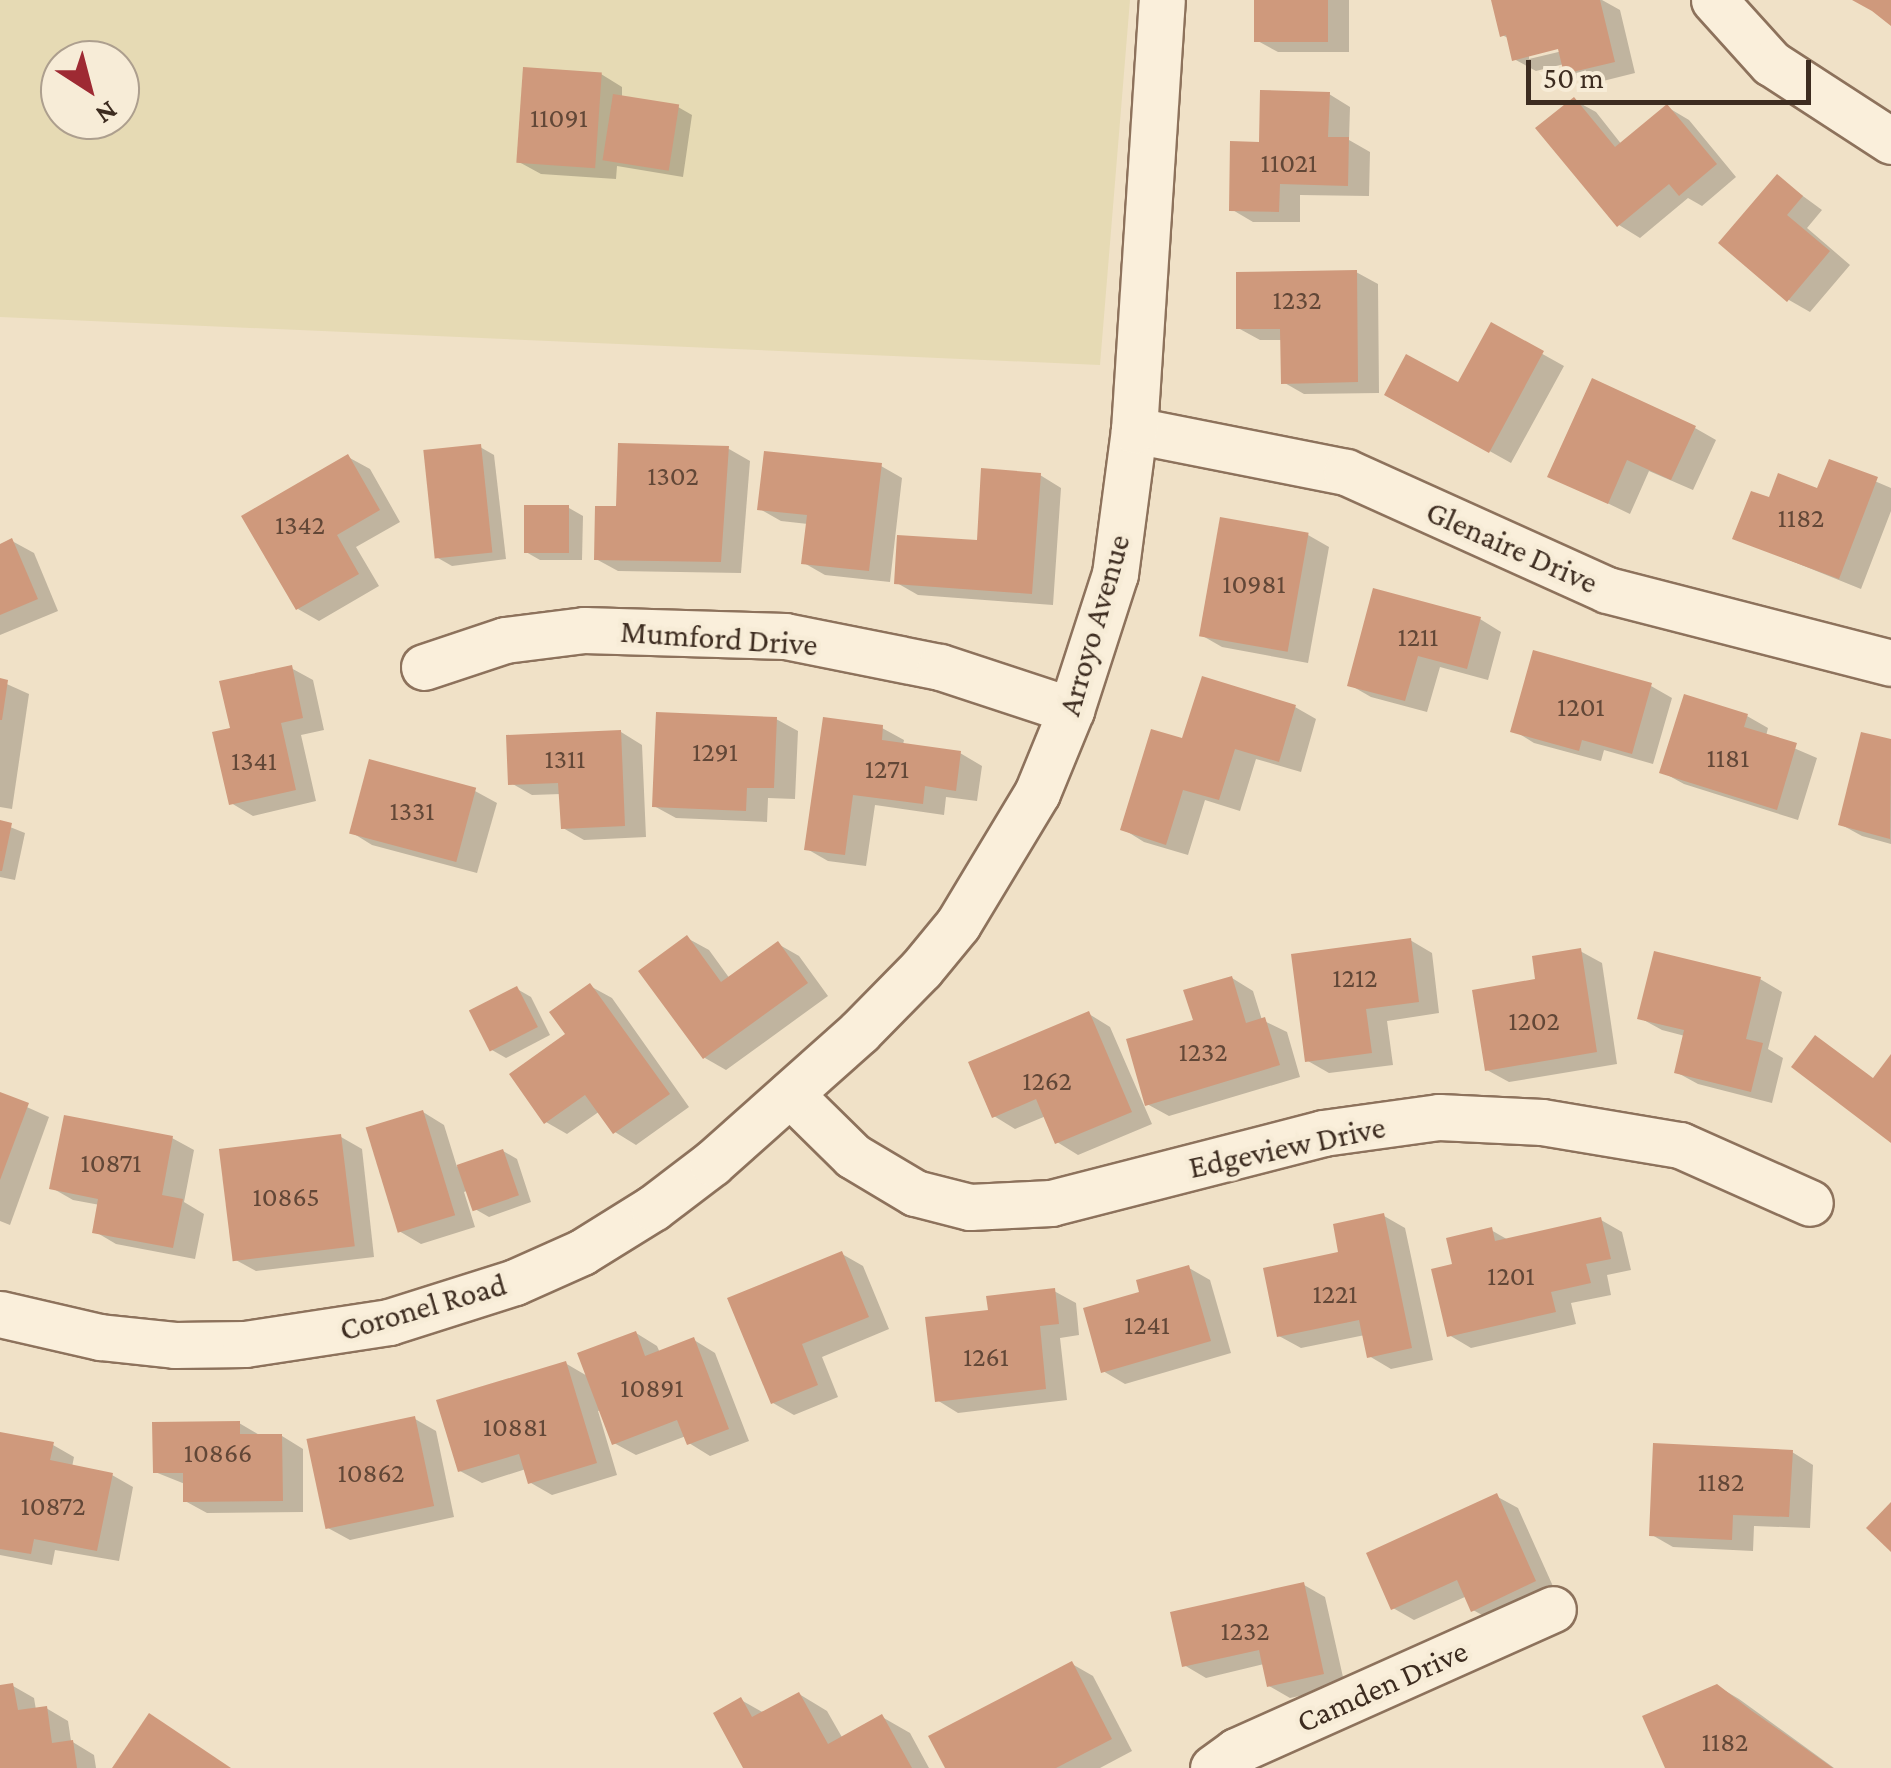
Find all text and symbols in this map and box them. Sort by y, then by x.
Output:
north arrow [40,40,140,140]
scale bar [1531,40,1816,102]
text: 50 m [1543,61,1604,94]
text: N [90,95,124,131]
house number: 11091 [530,101,588,135]
house number: 11021 [1261,146,1317,180]
house number: 1232 [1272,283,1322,317]
house number: 1302 [647,459,699,493]
street label: Glenaire Drive [1420,492,1604,602]
house number: 1182 [1778,501,1824,535]
house number: 1342 [275,508,325,542]
street label: Arroyo Avenue [1050,530,1138,720]
house number: 10981 [1222,567,1286,601]
street label: Mumford Drive [619,612,819,664]
house number: 1211 [1397,620,1439,654]
house number: 1201 [1557,690,1605,724]
house number: 1291 [692,735,738,769]
house number: 1181 [1707,741,1749,775]
house number: 1311 [544,742,586,776]
house number: 1341 [231,744,277,778]
house number: 1271 [865,752,909,786]
house number: 1331 [389,794,435,828]
house number: 1212 [1332,961,1378,995]
house number: 1202 [1508,1004,1560,1038]
house number: 1232 [1178,1035,1228,1069]
house number: 1262 [1022,1064,1072,1098]
street label: Edgeview Drive [1185,1107,1389,1187]
house number: 10871 [80,1146,142,1180]
house number: 10865 [252,1180,320,1214]
house number: 1201 [1487,1259,1535,1293]
street label: Coronel Road [335,1265,511,1349]
house number: 1221 [1312,1277,1358,1311]
house number: 1241 [1124,1308,1170,1342]
house number: 1261 [963,1340,1009,1374]
house number: 10891 [620,1371,684,1405]
house number: 10881 [483,1410,547,1444]
house number: 10866 [184,1436,252,1470]
house number: 10862 [337,1456,405,1490]
house number: 1182 [1698,1465,1744,1499]
house number: 10872 [20,1489,86,1523]
house number: 1232 [1220,1614,1270,1648]
street label: Camden Drive [1291,1631,1473,1741]
house number: 1182 [1702,1725,1748,1759]

